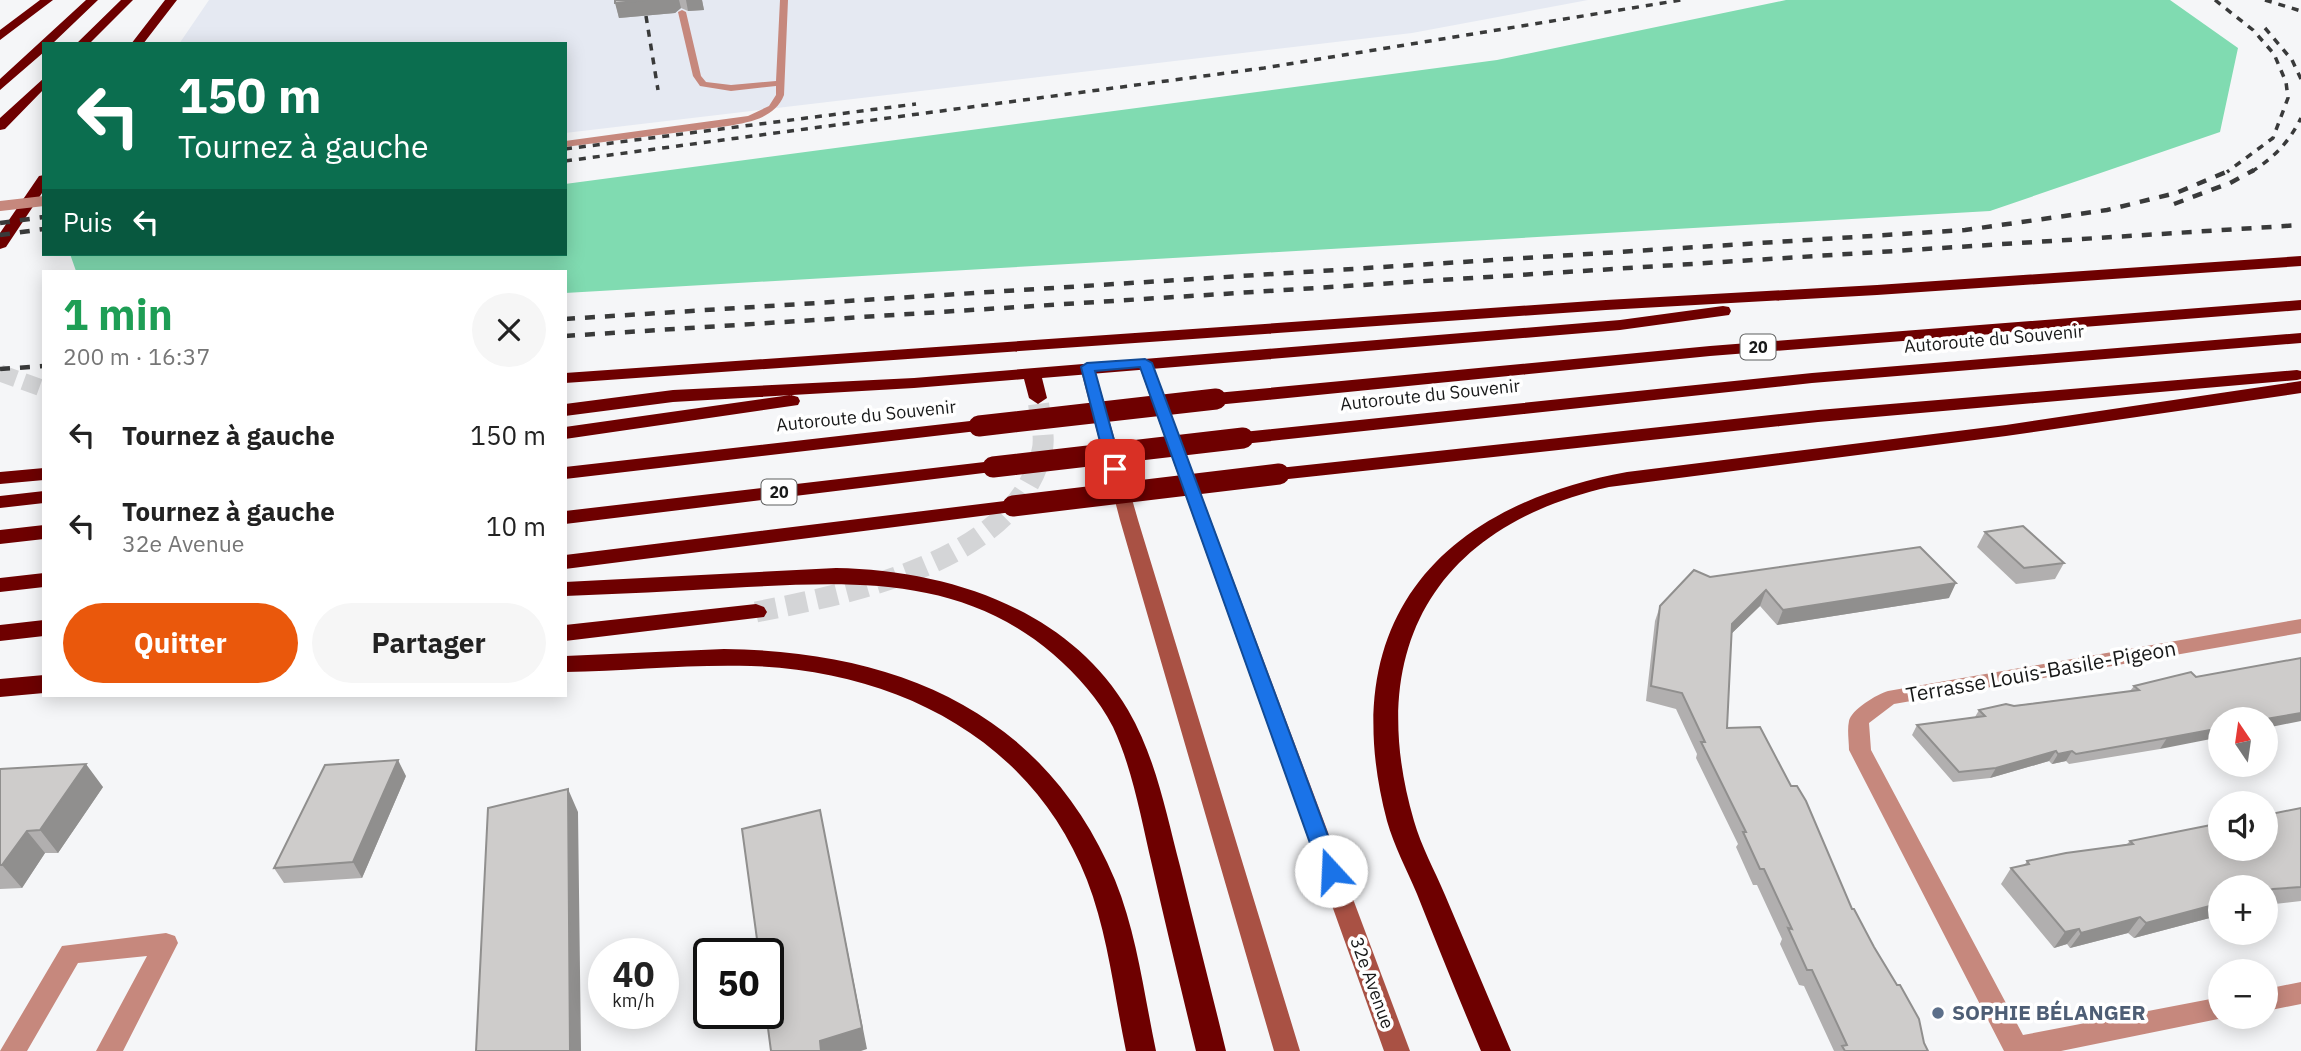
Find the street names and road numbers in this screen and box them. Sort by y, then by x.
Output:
street label: Autoroute du Souvenir [1903,319,2085,358]
road number: 20 [1740,334,1776,360]
street label: Autoroute du Souvenir [1339,374,1521,415]
street label: Autoroute du Souvenir [775,395,957,436]
road number: 20 [762,480,796,505]
street label: Terrasse Louis-Basile-Pigeon [1904,633,2178,709]
street label: 32e Avenue [1345,934,1400,1032]

